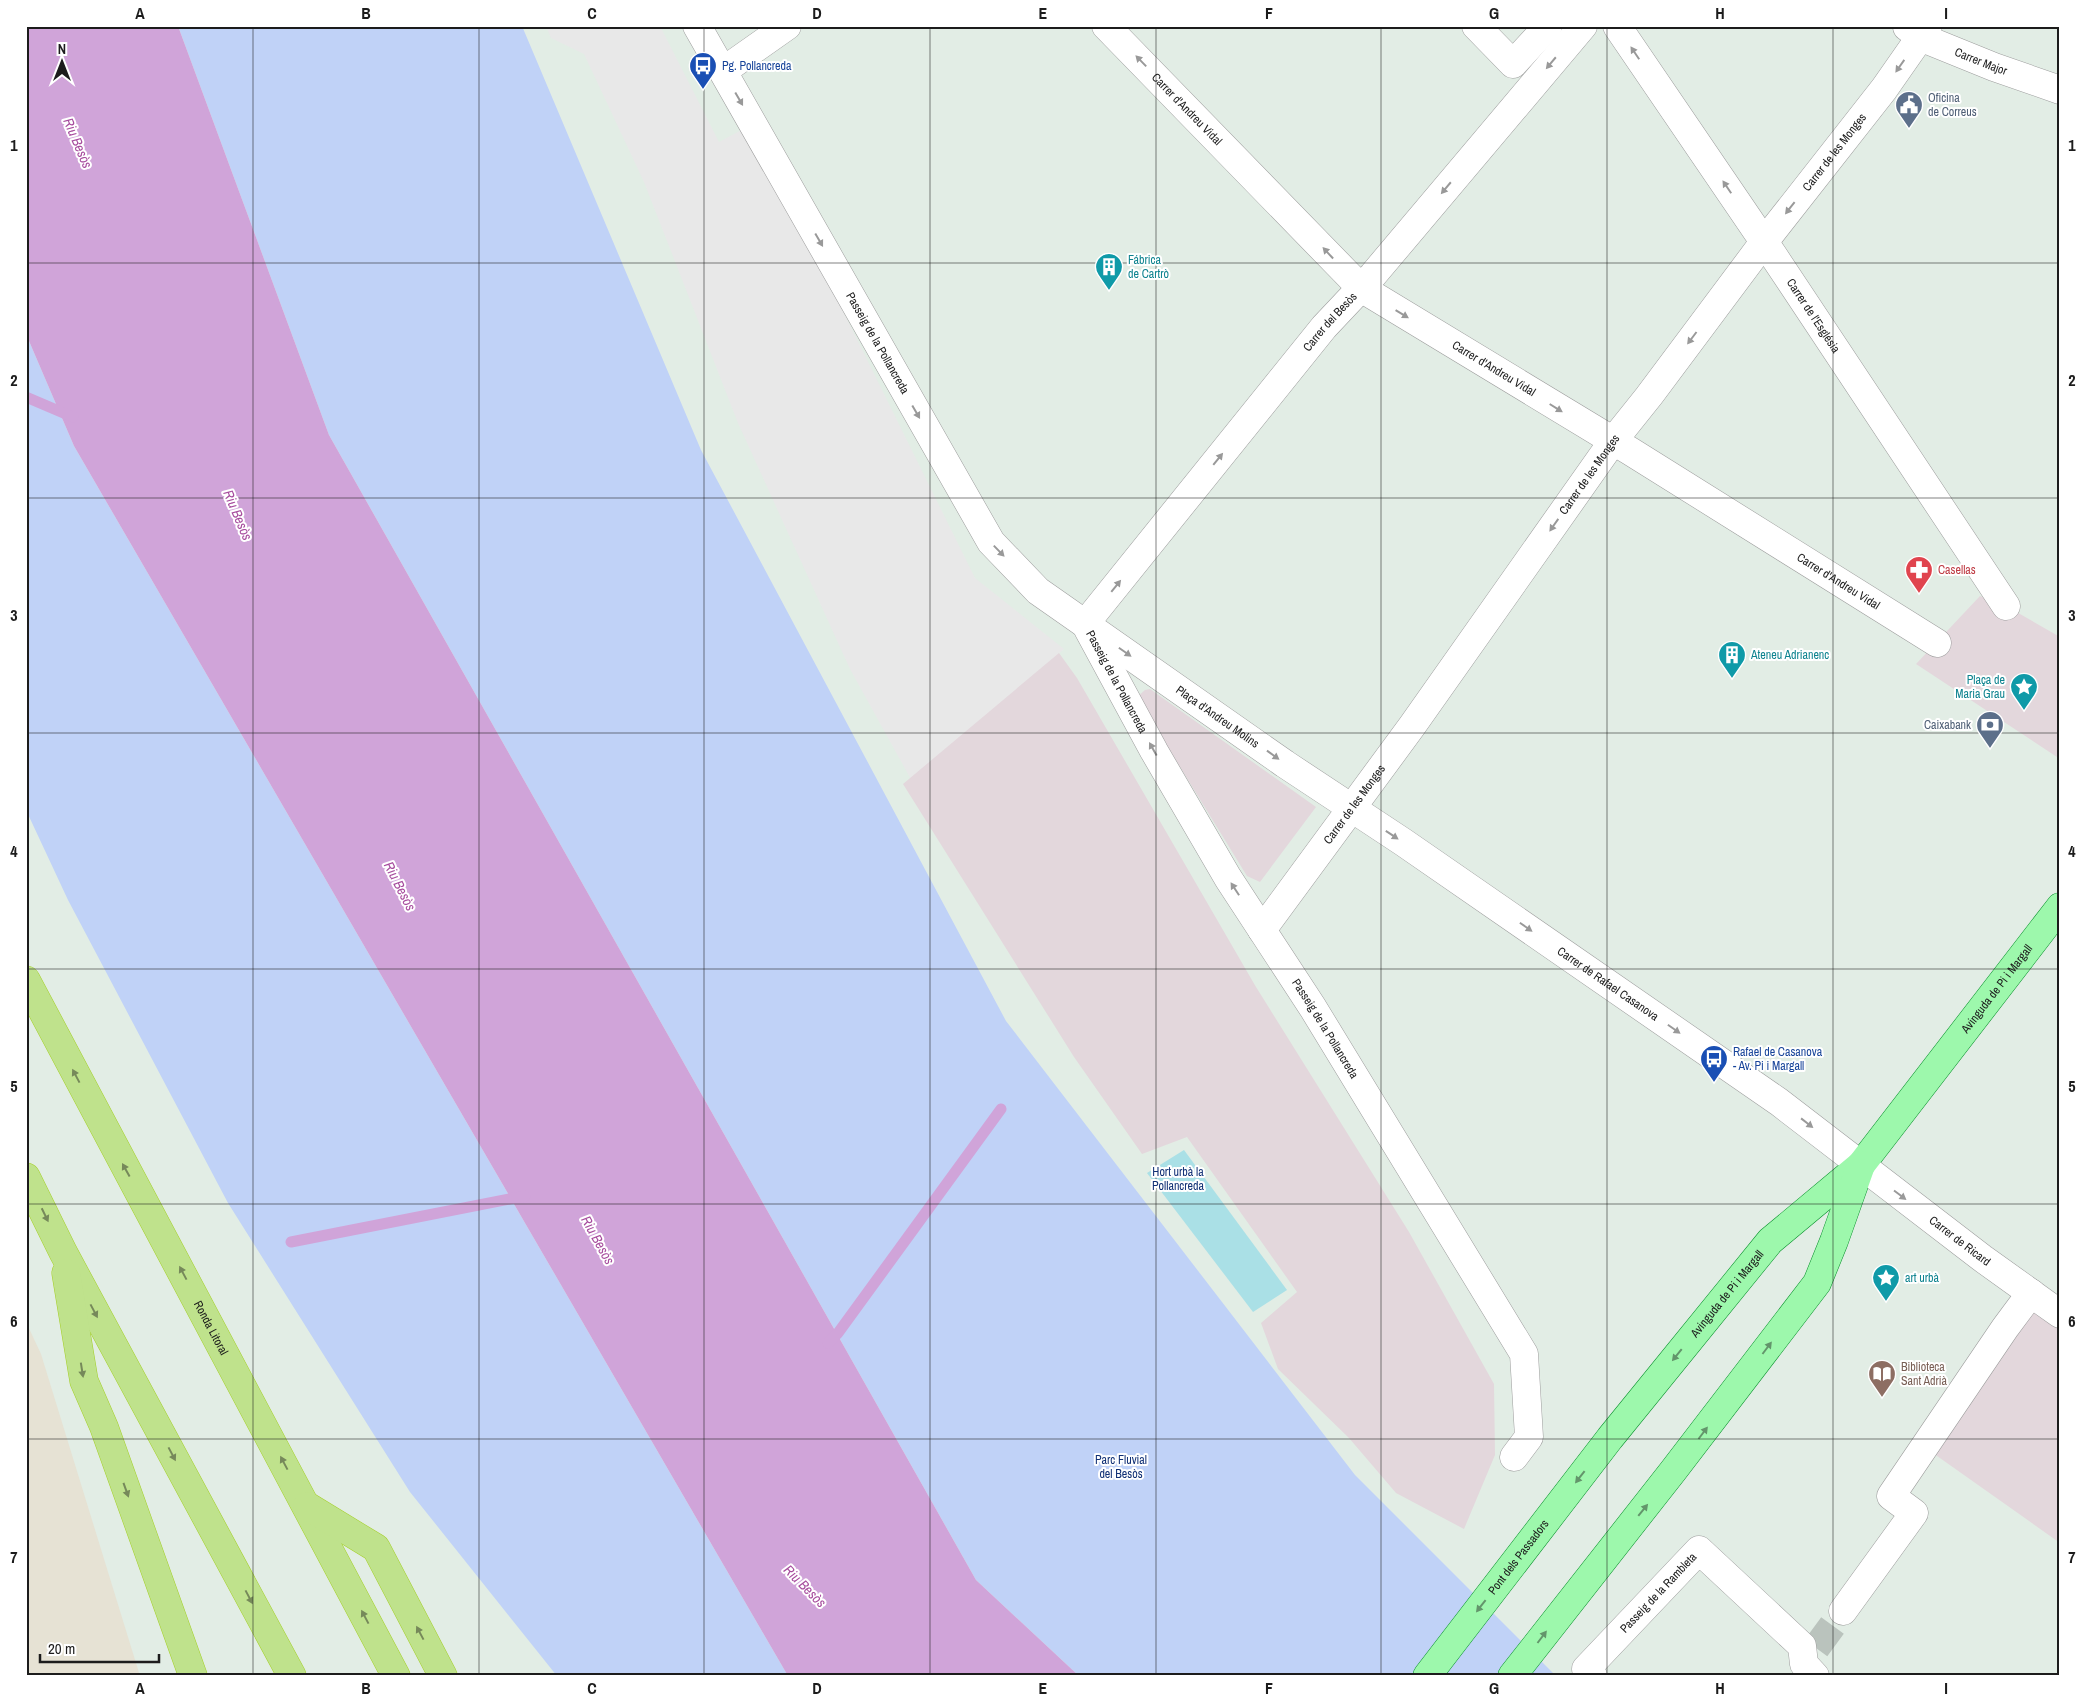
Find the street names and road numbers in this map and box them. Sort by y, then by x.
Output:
street label: Carrer Major [1952,44,2010,79]
street label: Carrer d'Andreu Vidal [1148,70,1226,149]
street label: Carrer de les Monges [1799,110,1870,194]
street label: Carrer de l'Església [1783,275,1844,357]
street label: Passeig de la Pollancreda [842,289,913,397]
street label: Carrer del Besòs [1299,289,1361,355]
street label: Carrer d'Andreu Vidal [1449,337,1539,400]
street label: Carrer de les Monges [1556,431,1623,518]
street label: Carrer d'Andreu Vidal [1794,549,1883,613]
street label: Passeig de la Pollancreda [1082,628,1151,736]
street label: Plaça d'Andreu Molins [1173,682,1262,752]
street label: Carrer de les Monges [1320,761,1389,847]
street label: Avinguda de Pi i Margall [1957,941,2036,1037]
street label: Carrer de Rafael Casanova [1554,943,1662,1025]
street label: Passeig de la Pollancreda [1288,976,1362,1082]
street label: Carrer de Ricard [1926,1212,1994,1270]
street label: Avinguda de Pi i Margall [1686,1247,1767,1341]
street label: Ronda Litoral [190,1298,232,1358]
street label: Pont dels Passadors [1485,1516,1552,1598]
street label: Passeig de la Rambleta [1617,1549,1701,1636]

